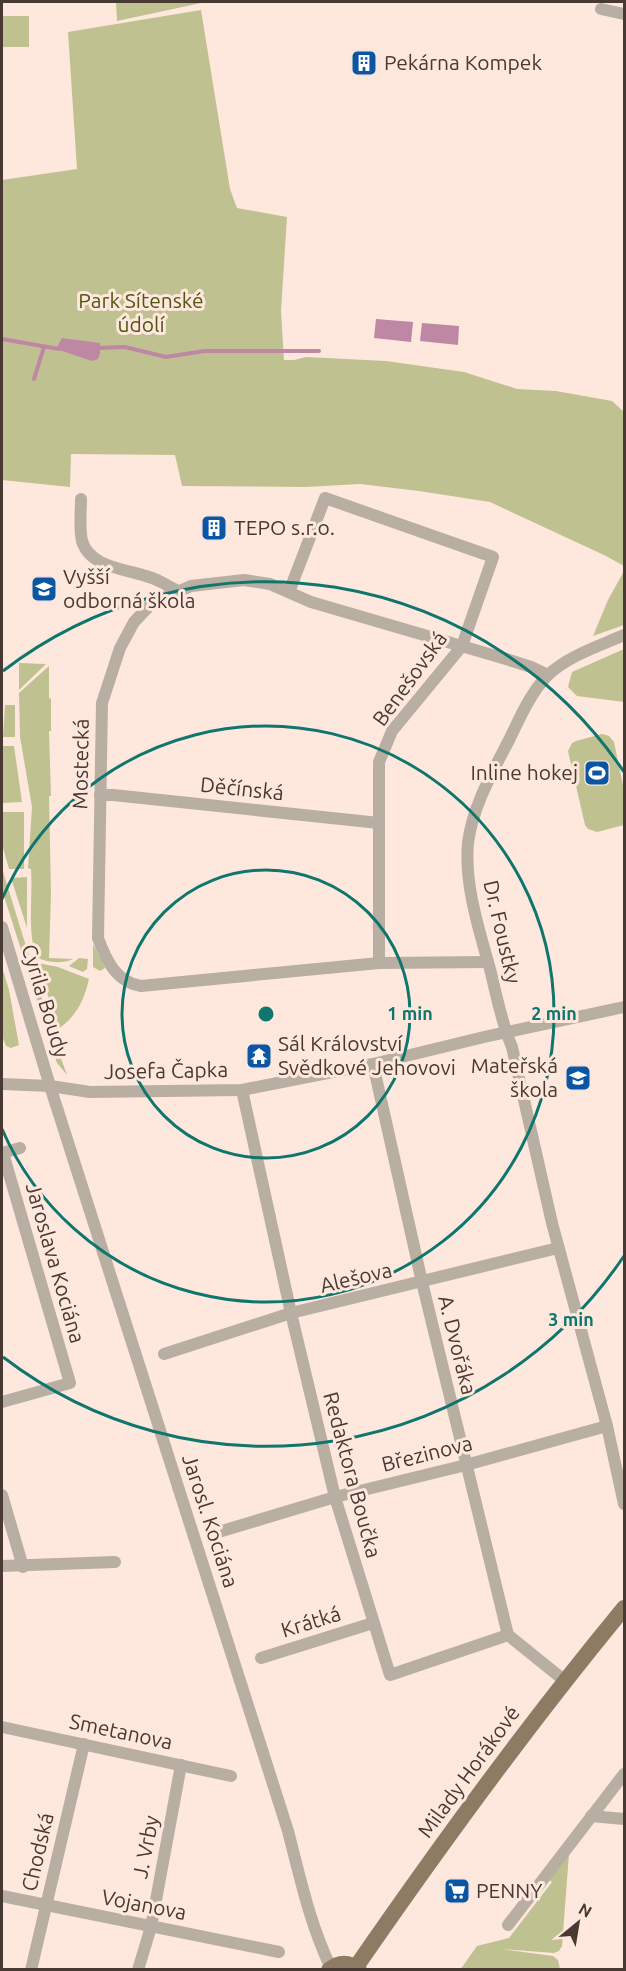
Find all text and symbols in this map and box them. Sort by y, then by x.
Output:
building icon: Pekárna Kompek [349,48,379,78]
place label: Pekárna Kompek [384,50,542,74]
park label: Park Sítenské údolí [78,288,204,336]
building icon: TEPO s.r.o. [199,513,229,543]
place label: TEPO s.r.o. [234,515,335,539]
place label: Vyšší odborná škola [63,564,196,612]
school or university icon: Vyšší odborná škola [29,574,59,604]
street label: Benešovská [367,627,451,730]
street label: Mostecká [67,718,93,809]
sports icon: Inline hokej [582,758,612,788]
place label: Inline hokej [470,760,578,784]
street label: Děčínská [199,772,285,804]
street label: Dr. Foustky [479,878,527,986]
street label: Cyrila Boudy [17,941,75,1060]
text: 1 min [387,1003,433,1023]
text: 2 min [531,1003,577,1023]
centre of rings [256,1004,276,1024]
place label: Sál Království Svědkové Jehovovi [278,1031,456,1079]
temple icon: Sál Království Svědkové Jehovovi [244,1041,274,1071]
place label: Mateřská škola [471,1053,558,1101]
street label: Josefa Čapka [104,1057,228,1083]
school or university icon: Mateřská škola [563,1063,593,1093]
street label: Jaroslava Kociána [22,1180,90,1346]
street label: Alešova [317,1257,394,1297]
street label: A. Dvořáka [434,1293,482,1397]
text: 3 min [548,1309,594,1329]
street label: Redaktora Boučka [319,1389,387,1560]
street label: Březinova [379,1430,475,1476]
street label: Jarosl. Kociána [178,1451,244,1591]
street label: Krátká [278,1601,343,1641]
street label: Milady Horákové [412,1701,524,1842]
street label: Smetanova [67,1708,175,1754]
street label: Chodská [16,1810,58,1893]
street label: J. Vrby [127,1813,163,1880]
supermarket icon: PENNY [442,1876,472,1906]
place label: PENNY [476,1878,543,1902]
street label: Vojanova [100,1884,189,1924]
north arrow [548,1893,608,1953]
text: N [576,1899,595,1921]

